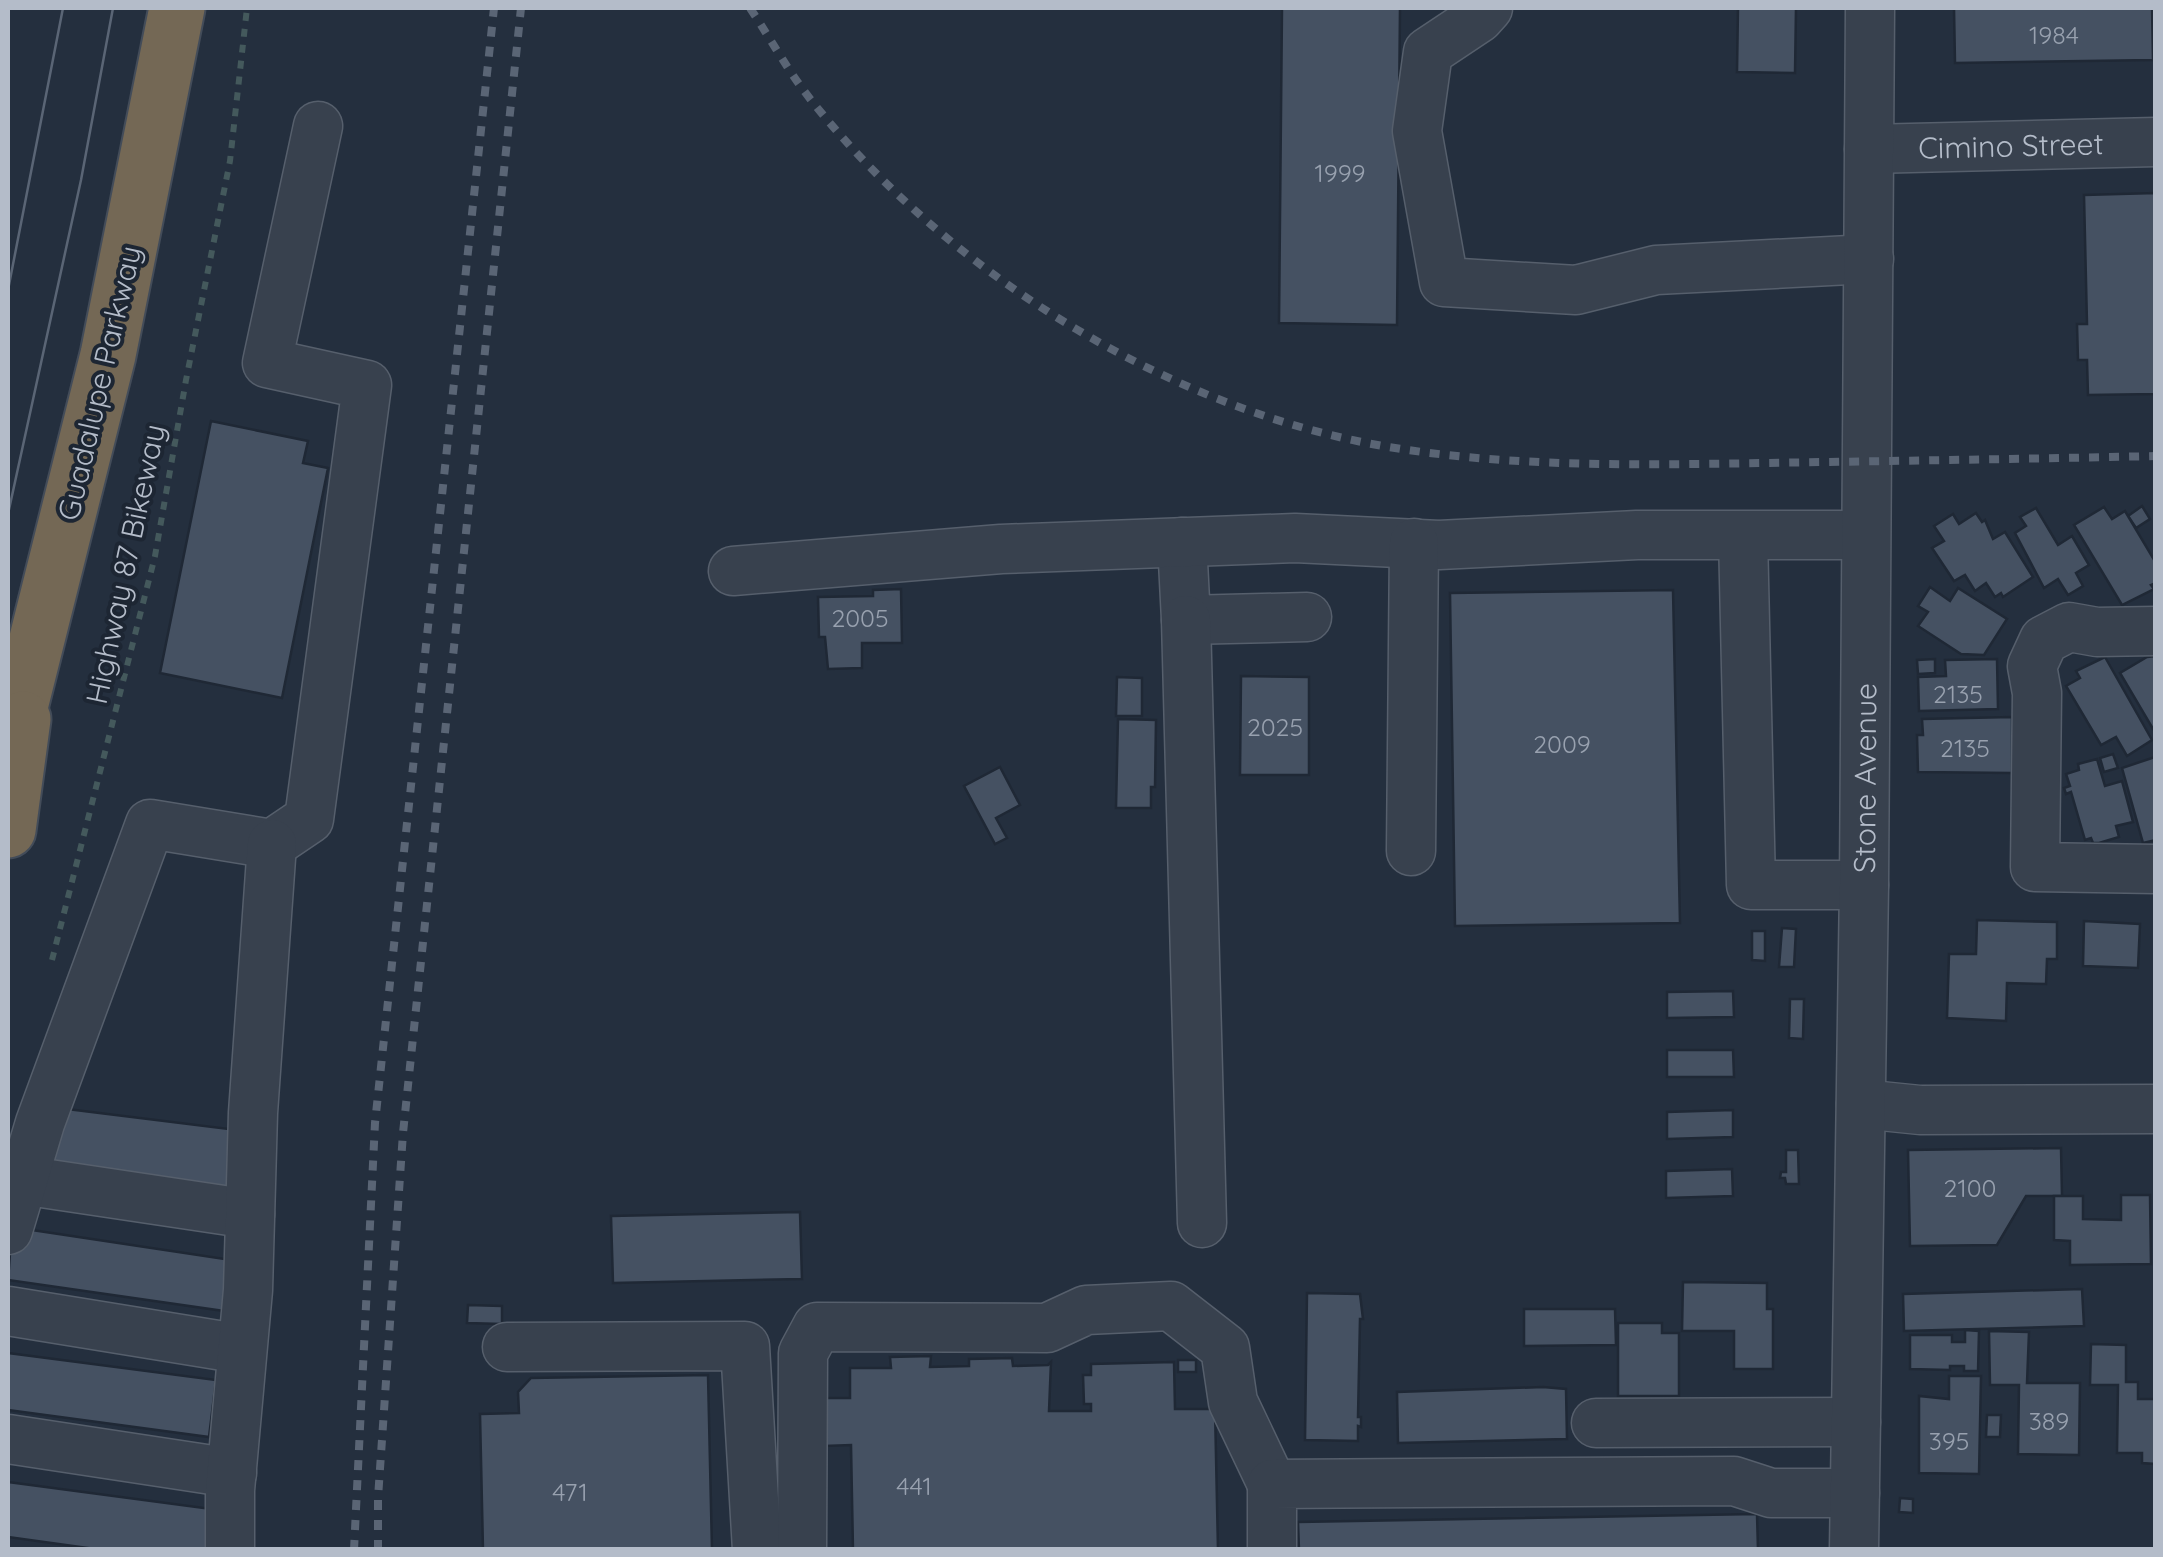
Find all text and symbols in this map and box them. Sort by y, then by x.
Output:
house number: 1984 [2029,19,2079,50]
street label: Cimino Street [1918,124,2104,167]
house number: 1999 [1314,157,1366,188]
street label: Guadalupe Parkway [49,242,149,524]
street label: Highway 87 Bikeway [77,421,173,707]
house number: 2005 [831,602,889,633]
house number: 2135 [1933,678,1983,709]
street label: Stone Avenue [1845,683,1884,873]
house number: 2025 [1247,711,1303,742]
house number: 2009 [1533,728,1591,759]
house number: 2135 [1940,732,1990,763]
house number: 2100 [1944,1172,1996,1203]
house number: 389 [2029,1405,2069,1436]
house number: 395 [1929,1425,1969,1456]
house number: 441 [896,1470,932,1501]
house number: 471 [552,1476,588,1507]

